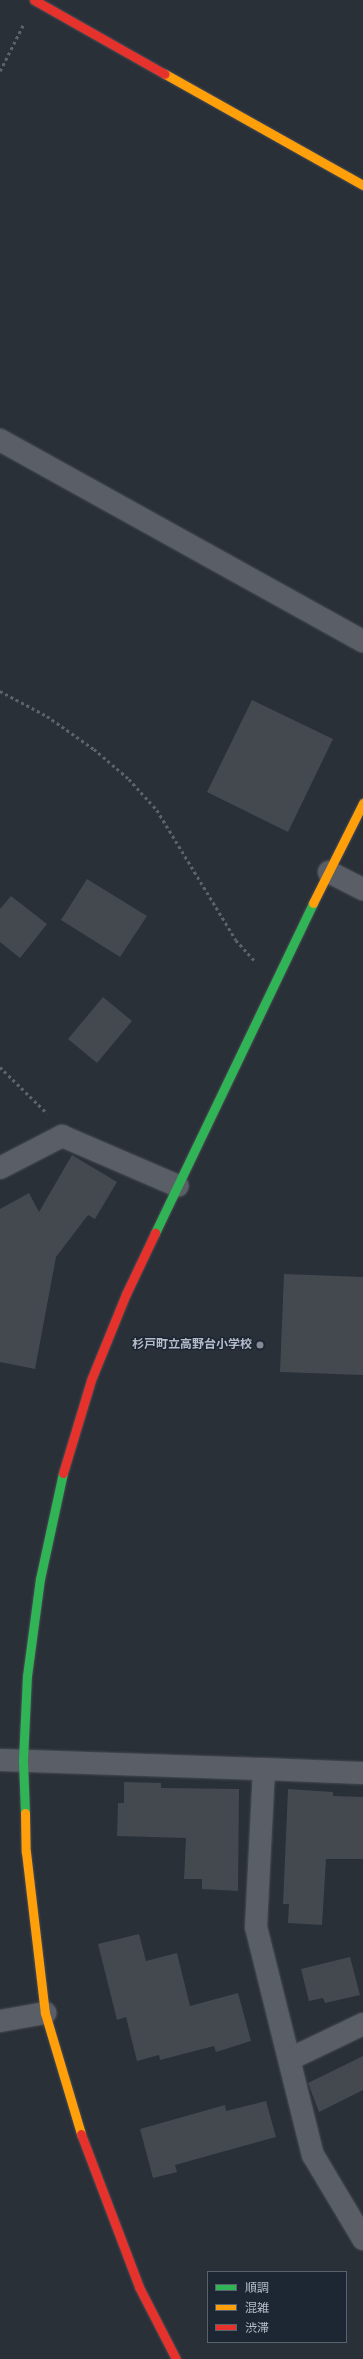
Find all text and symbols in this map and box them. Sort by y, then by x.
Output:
place label: 杉戸町立高野台小学校 [132,1338,252,1352]
marker: 杉戸町立高野台小学校 [255,1340,265,1350]
legend [207,2271,347,2343]
text: 順調 [245,2280,269,2297]
text: 混雑 [245,2300,269,2317]
text: 渋滞 [245,2320,269,2337]

